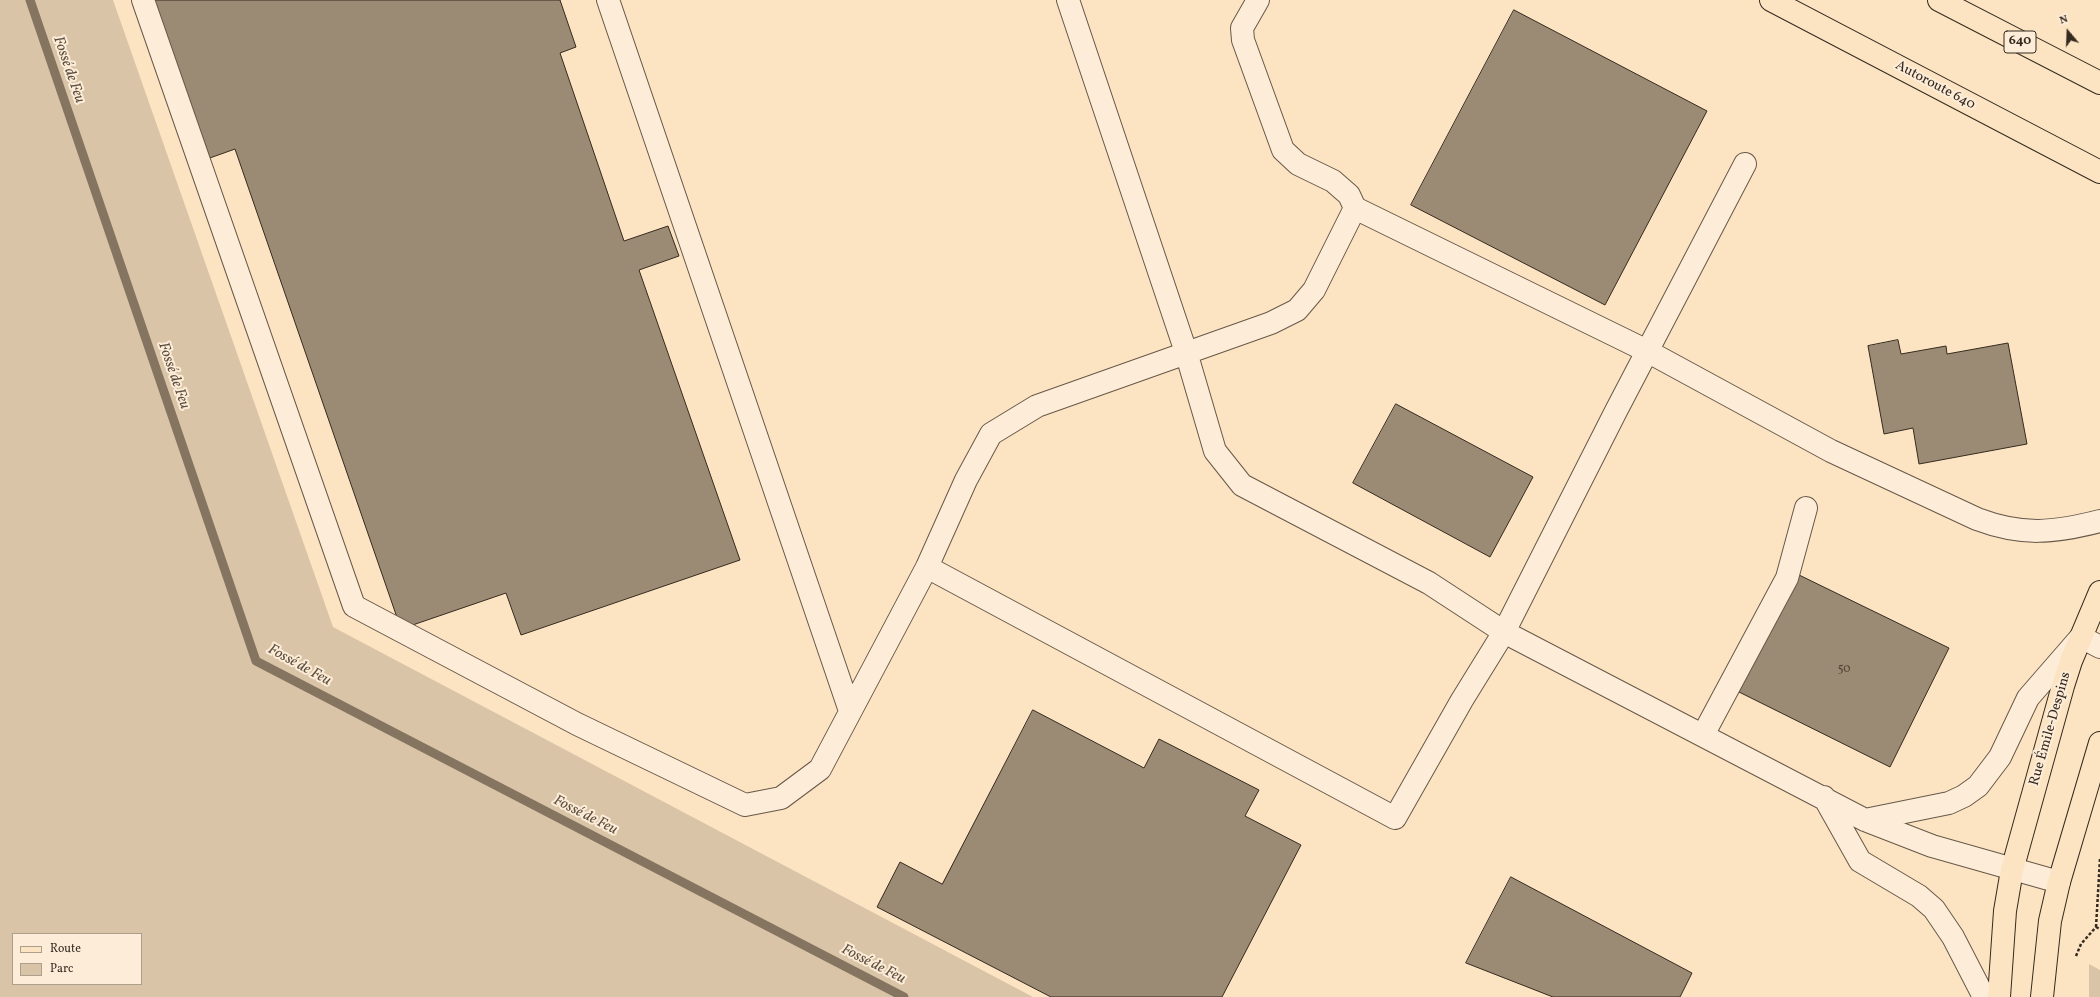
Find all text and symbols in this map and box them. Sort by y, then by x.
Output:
north arrow [2048,12,2088,52]
text: N [2058,12,2070,29]
road number: 640 [2004,31,2036,53]
water label: Fossé de Feu [48,34,88,106]
street label: Autoroute 640 [1892,58,1978,114]
water label: Fossé de Feu [153,340,193,412]
water label: Fossé de Feu [264,641,334,691]
house number: 50 [1838,663,1850,677]
street label: Rue Émile-Despins [2027,670,2075,788]
water label: Fossé de Feu [550,792,620,840]
legend [12,933,142,985]
text: Route [50,941,81,957]
water label: Fossé de Feu [838,941,908,989]
text: Parc [50,961,73,977]

